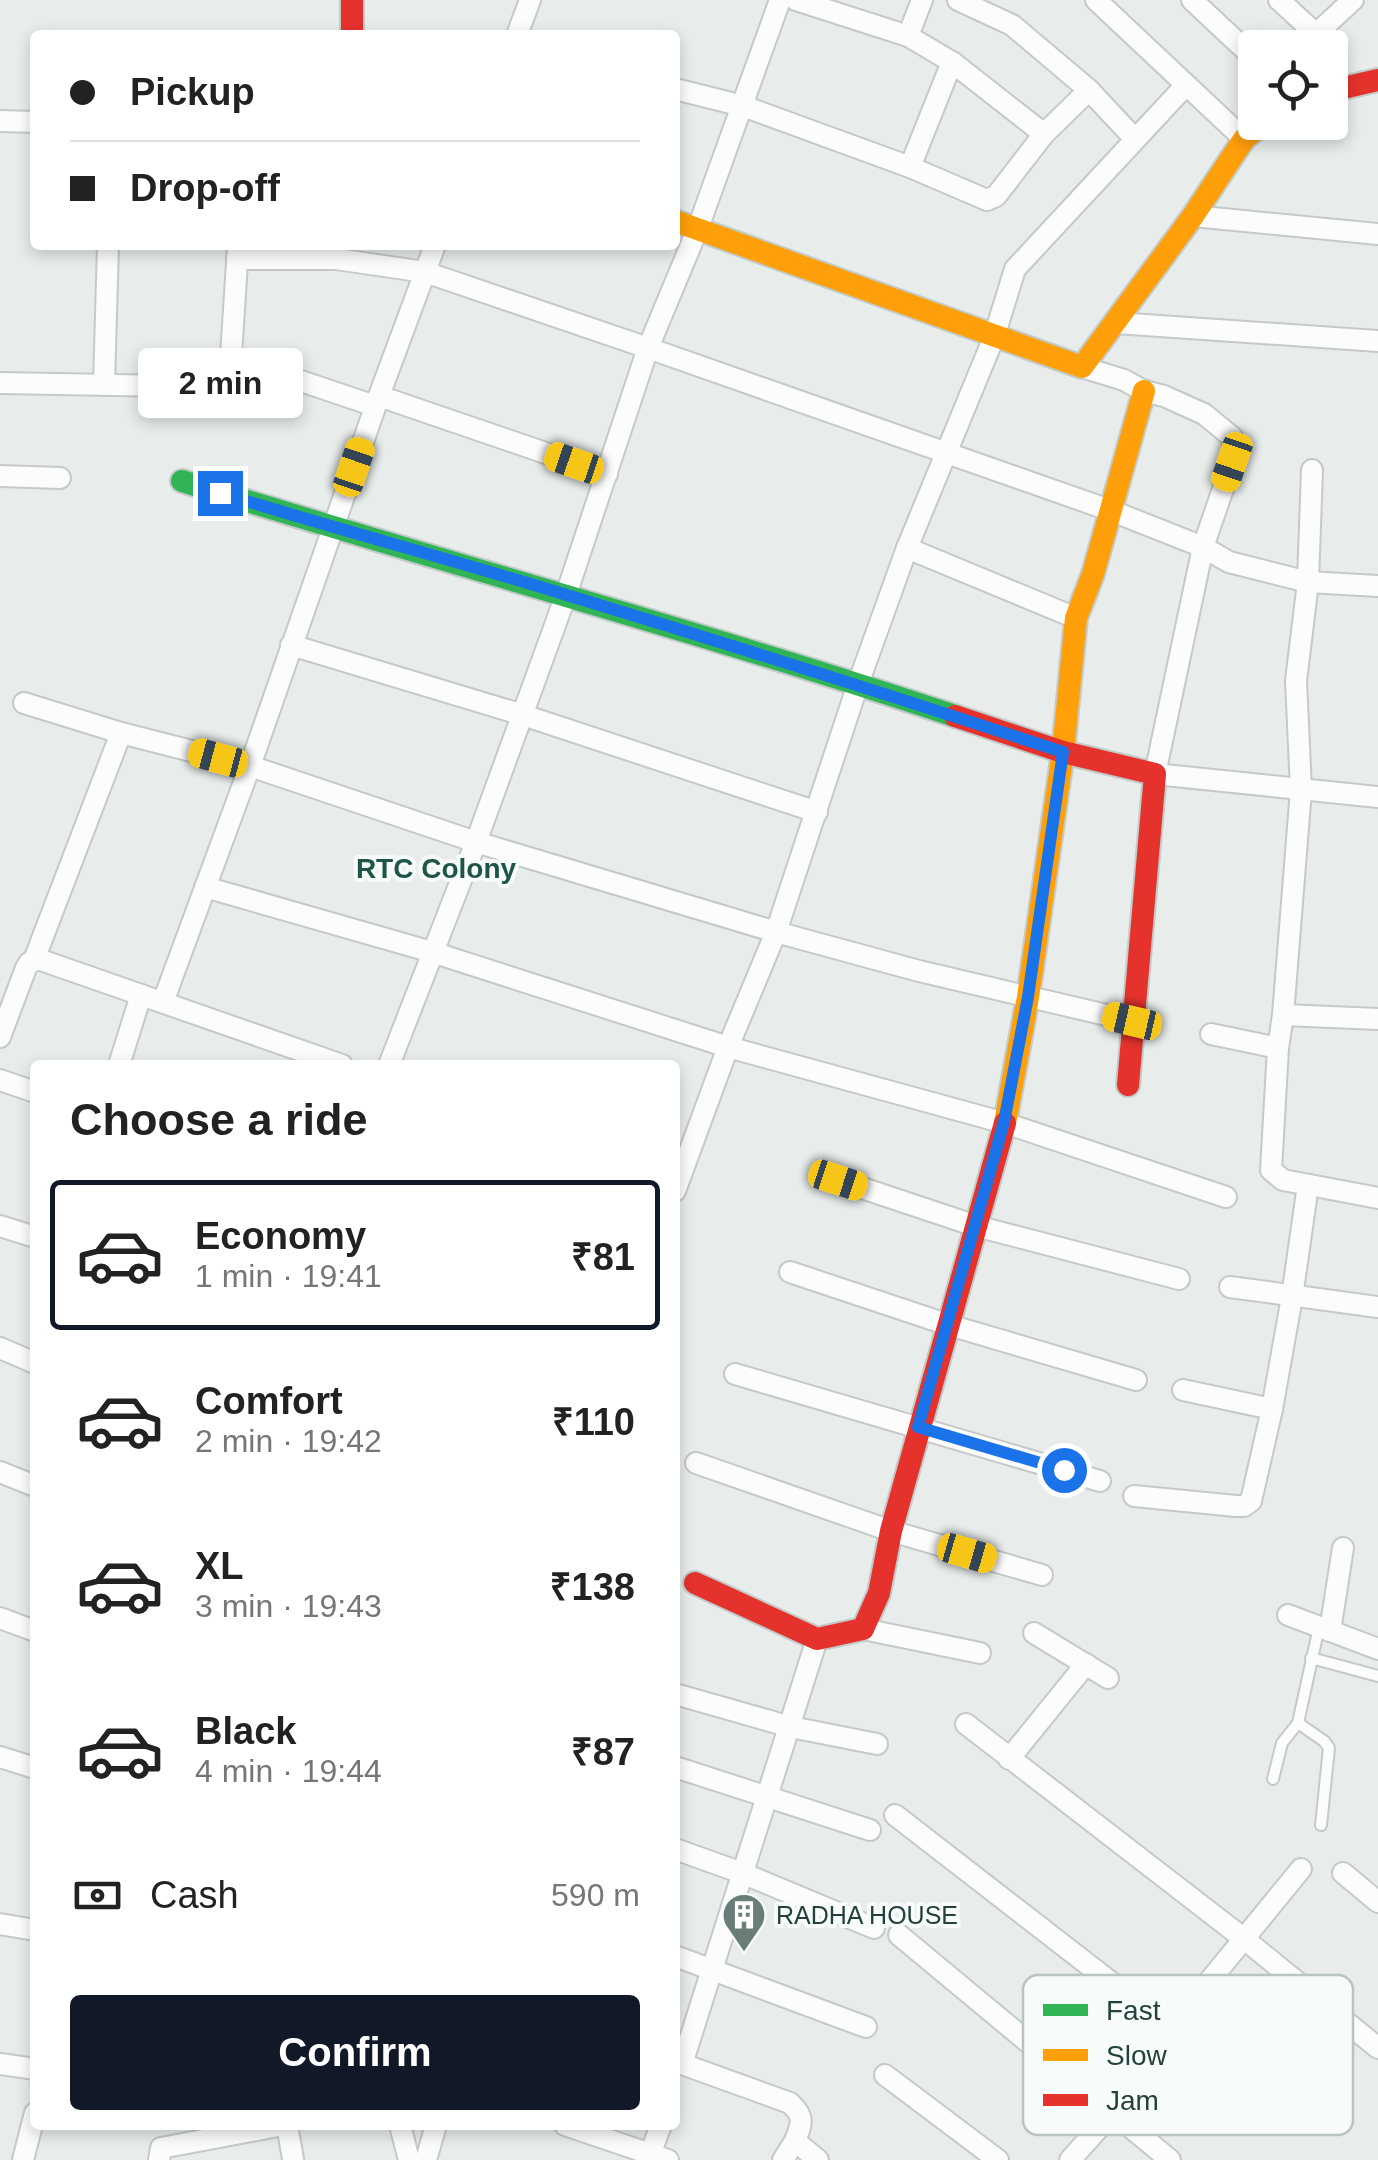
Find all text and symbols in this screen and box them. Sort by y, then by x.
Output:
map controls [1238,30,1348,140]
button: locate [1238,30,1348,140]
text: Pickup [130,71,255,113]
text: Drop-off [130,167,280,209]
callout: 2 min [138,348,302,418]
text: 2 min [179,365,262,401]
car [1208,429,1256,495]
car [330,434,378,500]
car [541,439,607,487]
route end [198,471,243,516]
car [185,736,251,780]
district label: RTC Colony [356,853,517,884]
car [1099,1000,1165,1042]
text: Choose a ride [70,1094,368,1145]
car [805,1156,871,1204]
icon: car [75,1210,165,1300]
text: Economy [195,1215,366,1257]
text: ₹81 [571,1236,635,1278]
text: 1 min · 19:41 [195,1258,382,1294]
icon: car [75,1375,165,1465]
text: Comfort [195,1380,343,1422]
text: ₹110 [552,1401,635,1443]
text: 2 min · 19:42 [195,1423,382,1459]
route start [1042,1448,1087,1493]
car [934,1530,1000,1576]
icon: car [75,1540,165,1630]
text: XL [195,1545,244,1587]
text: ₹138 [550,1566,635,1608]
text: 3 min · 19:43 [195,1588,382,1624]
icon: car [75,1705,165,1795]
text: Black [195,1710,296,1752]
text: ₹87 [571,1731,635,1773]
text: 4 min · 19:44 [195,1753,382,1789]
icon: cash [70,1868,125,1923]
text: Cash [150,1874,239,1916]
text: 590 m [551,1877,640,1913]
building icon: RADHA HOUSE [721,1892,767,1953]
place label: RADHA HOUSE [776,1901,958,1929]
legend [1023,1975,1353,2135]
button: Confirm [70,1995,640,2110]
text: Fast [1106,1995,1161,2026]
text: Slow [1106,2040,1167,2071]
text: Jam [1106,2085,1159,2116]

